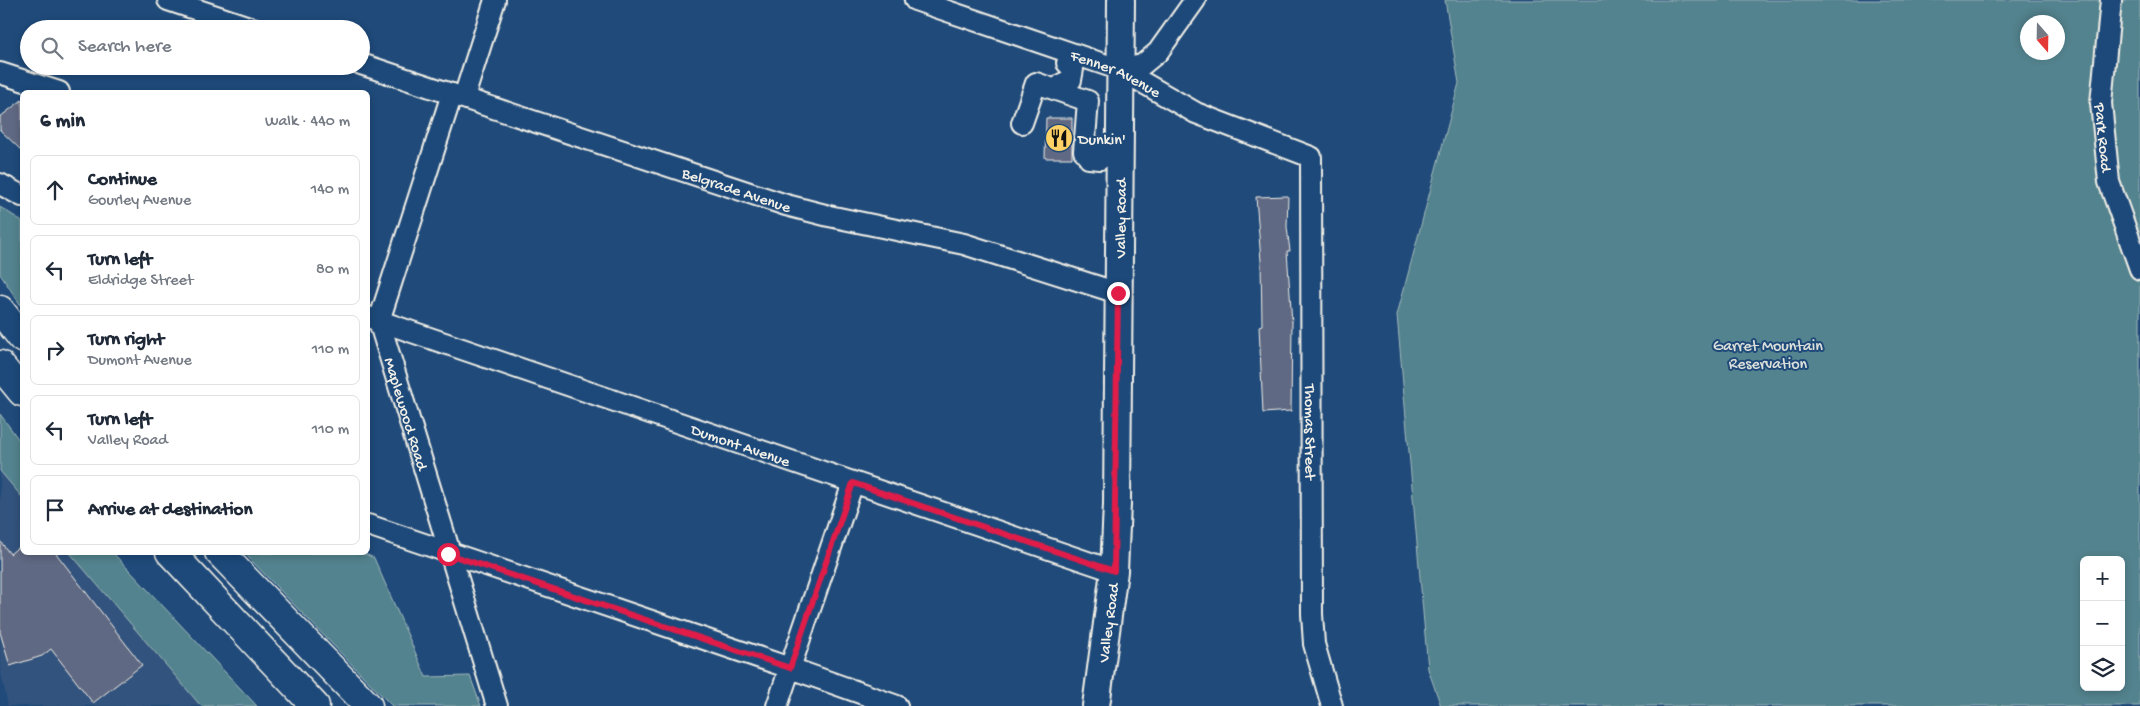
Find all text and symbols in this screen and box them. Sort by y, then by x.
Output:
north arrow [2020,15,2065,60]
search box [20,20,370,75]
icon: search [38,34,66,62]
text: Search here [78,36,172,59]
street label: Fenner Avenue [1066,47,1164,104]
street label: Park Road [2088,101,2114,175]
text: 6 min [40,110,85,135]
text: Walk · 440 m [265,113,350,132]
restaurant icon: Dunkin' [1044,123,1074,153]
place label: Dunkin' [1077,132,1126,151]
street label: Belgrade Avenue [678,165,793,219]
text: Continue [88,169,157,192]
icon: ahead [41,176,69,204]
street label: Valley Road [1113,177,1133,259]
text: 140 m [311,181,349,200]
text: Gourley Avenue [88,192,191,211]
text: Turn left [88,249,152,272]
icon: left [41,256,69,284]
text: 80 m [316,261,349,280]
text: Eldridge Street [88,272,193,291]
route end [1107,282,1130,305]
text: Turn right [88,329,164,352]
icon: right [41,336,69,364]
park label: Garret Mountain Reservation [1713,338,1823,375]
text: 110 m [312,341,349,360]
text: Dumont Avenue [88,352,192,371]
street label: Maplewood Road [378,356,431,475]
street label: Thomas Street [1298,383,1318,481]
text: Turn left [88,409,152,432]
icon: left [41,416,69,444]
text: 110 m [312,421,349,440]
street label: Dumont Avenue [687,421,793,473]
text: Valley Road [88,432,168,451]
icon: arrive [41,496,69,524]
text: Arrive at destination [88,499,252,522]
route start [437,543,460,566]
map controls [2080,556,2125,691]
button: + [2080,556,2125,601]
street label: Valley Road [1096,581,1125,665]
button: − [2080,601,2125,646]
button: layers [2080,646,2125,691]

